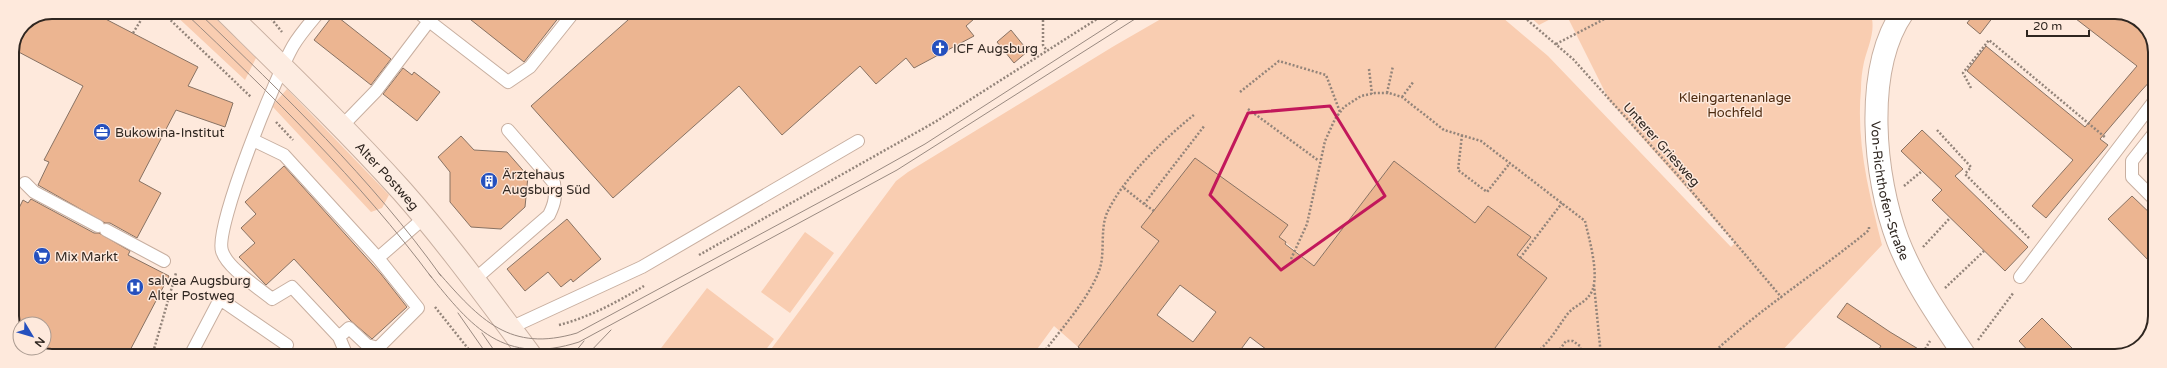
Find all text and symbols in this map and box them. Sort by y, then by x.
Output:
scale bar [2027,12,2089,38]
text: 20 m [2033,19,2062,33]
church icon: ICF Augsburg [930,38,950,58]
place label: ICF Augsburg [953,41,1038,57]
park label: Kleingartenanlage Hochfeld [1679,90,1791,121]
street label: Unterer Griesweg [1619,99,1703,190]
street label: Von-Richthofen-Straße [1867,121,1912,263]
office icon: Bukowina-Institut [92,122,112,142]
place label: Bukowina-Institut [115,125,224,141]
street label: Alter Postweg [352,139,422,214]
place label: Ärztehaus Augsburg Süd [502,167,590,198]
building icon: Ärztehaus Augsburg Süd [479,171,499,191]
supermarket icon: Mix Markt [32,246,52,266]
place label: Mix Markt [55,249,118,265]
place label: salvea Augsburg Alter Postweg [148,273,251,304]
hospital icon: salvea Augsburg Alter Postweg [125,277,145,297]
north arrow [12,316,52,356]
text: N [32,334,47,349]

